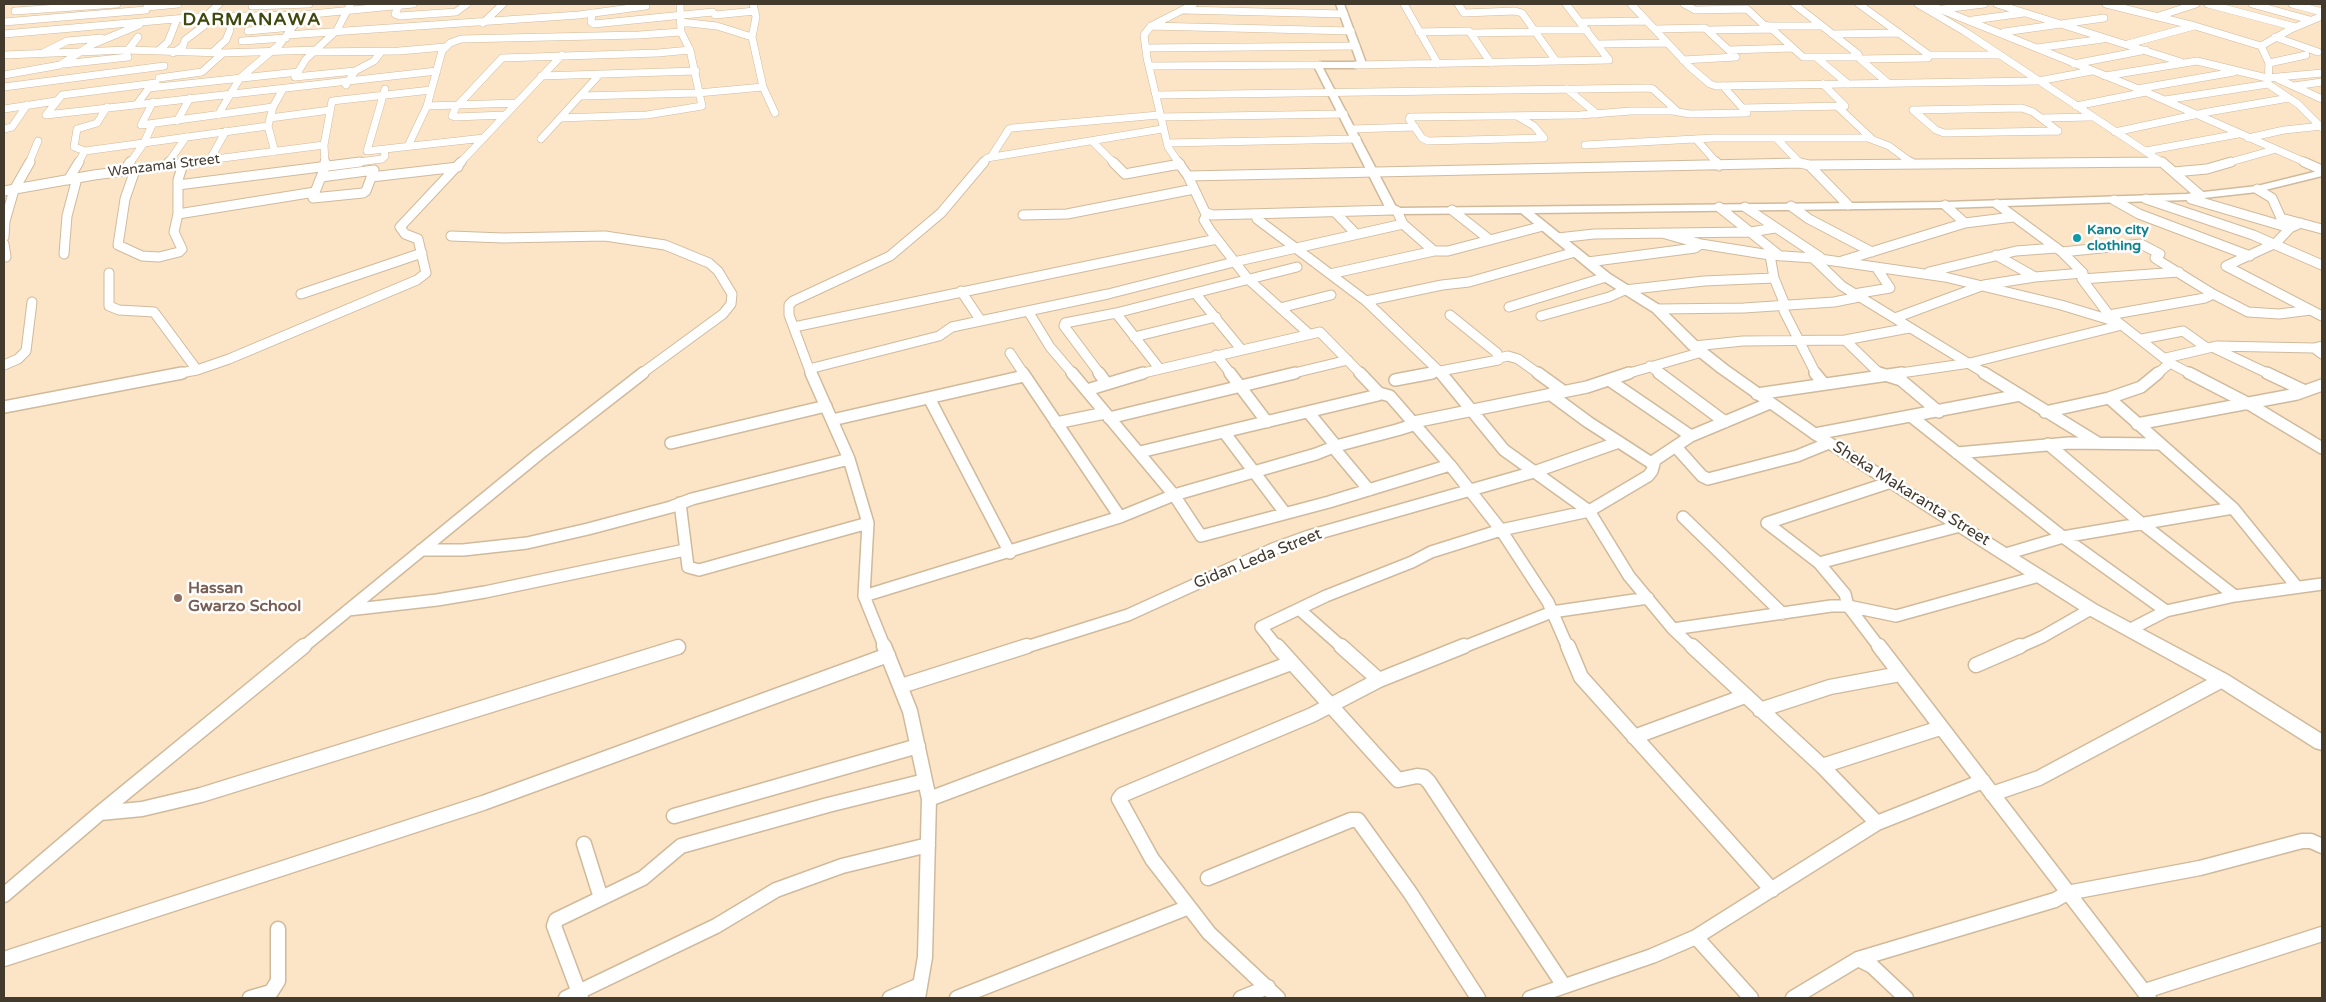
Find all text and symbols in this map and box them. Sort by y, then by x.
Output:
district label: DARMANAWA [181,9,323,31]
street label: Wanzamai Street [107,151,221,181]
place label: Kano city clothing [2087,222,2149,254]
marker: Kano city clothing [2071,232,2083,244]
street label: Sheka Makaranta Street [1829,438,1993,550]
street label: Gidan Leda Street [1191,525,1325,593]
place label: Hassan Gwarzo School [188,579,301,617]
marker: Hassan Gwarzo School [172,592,184,604]

